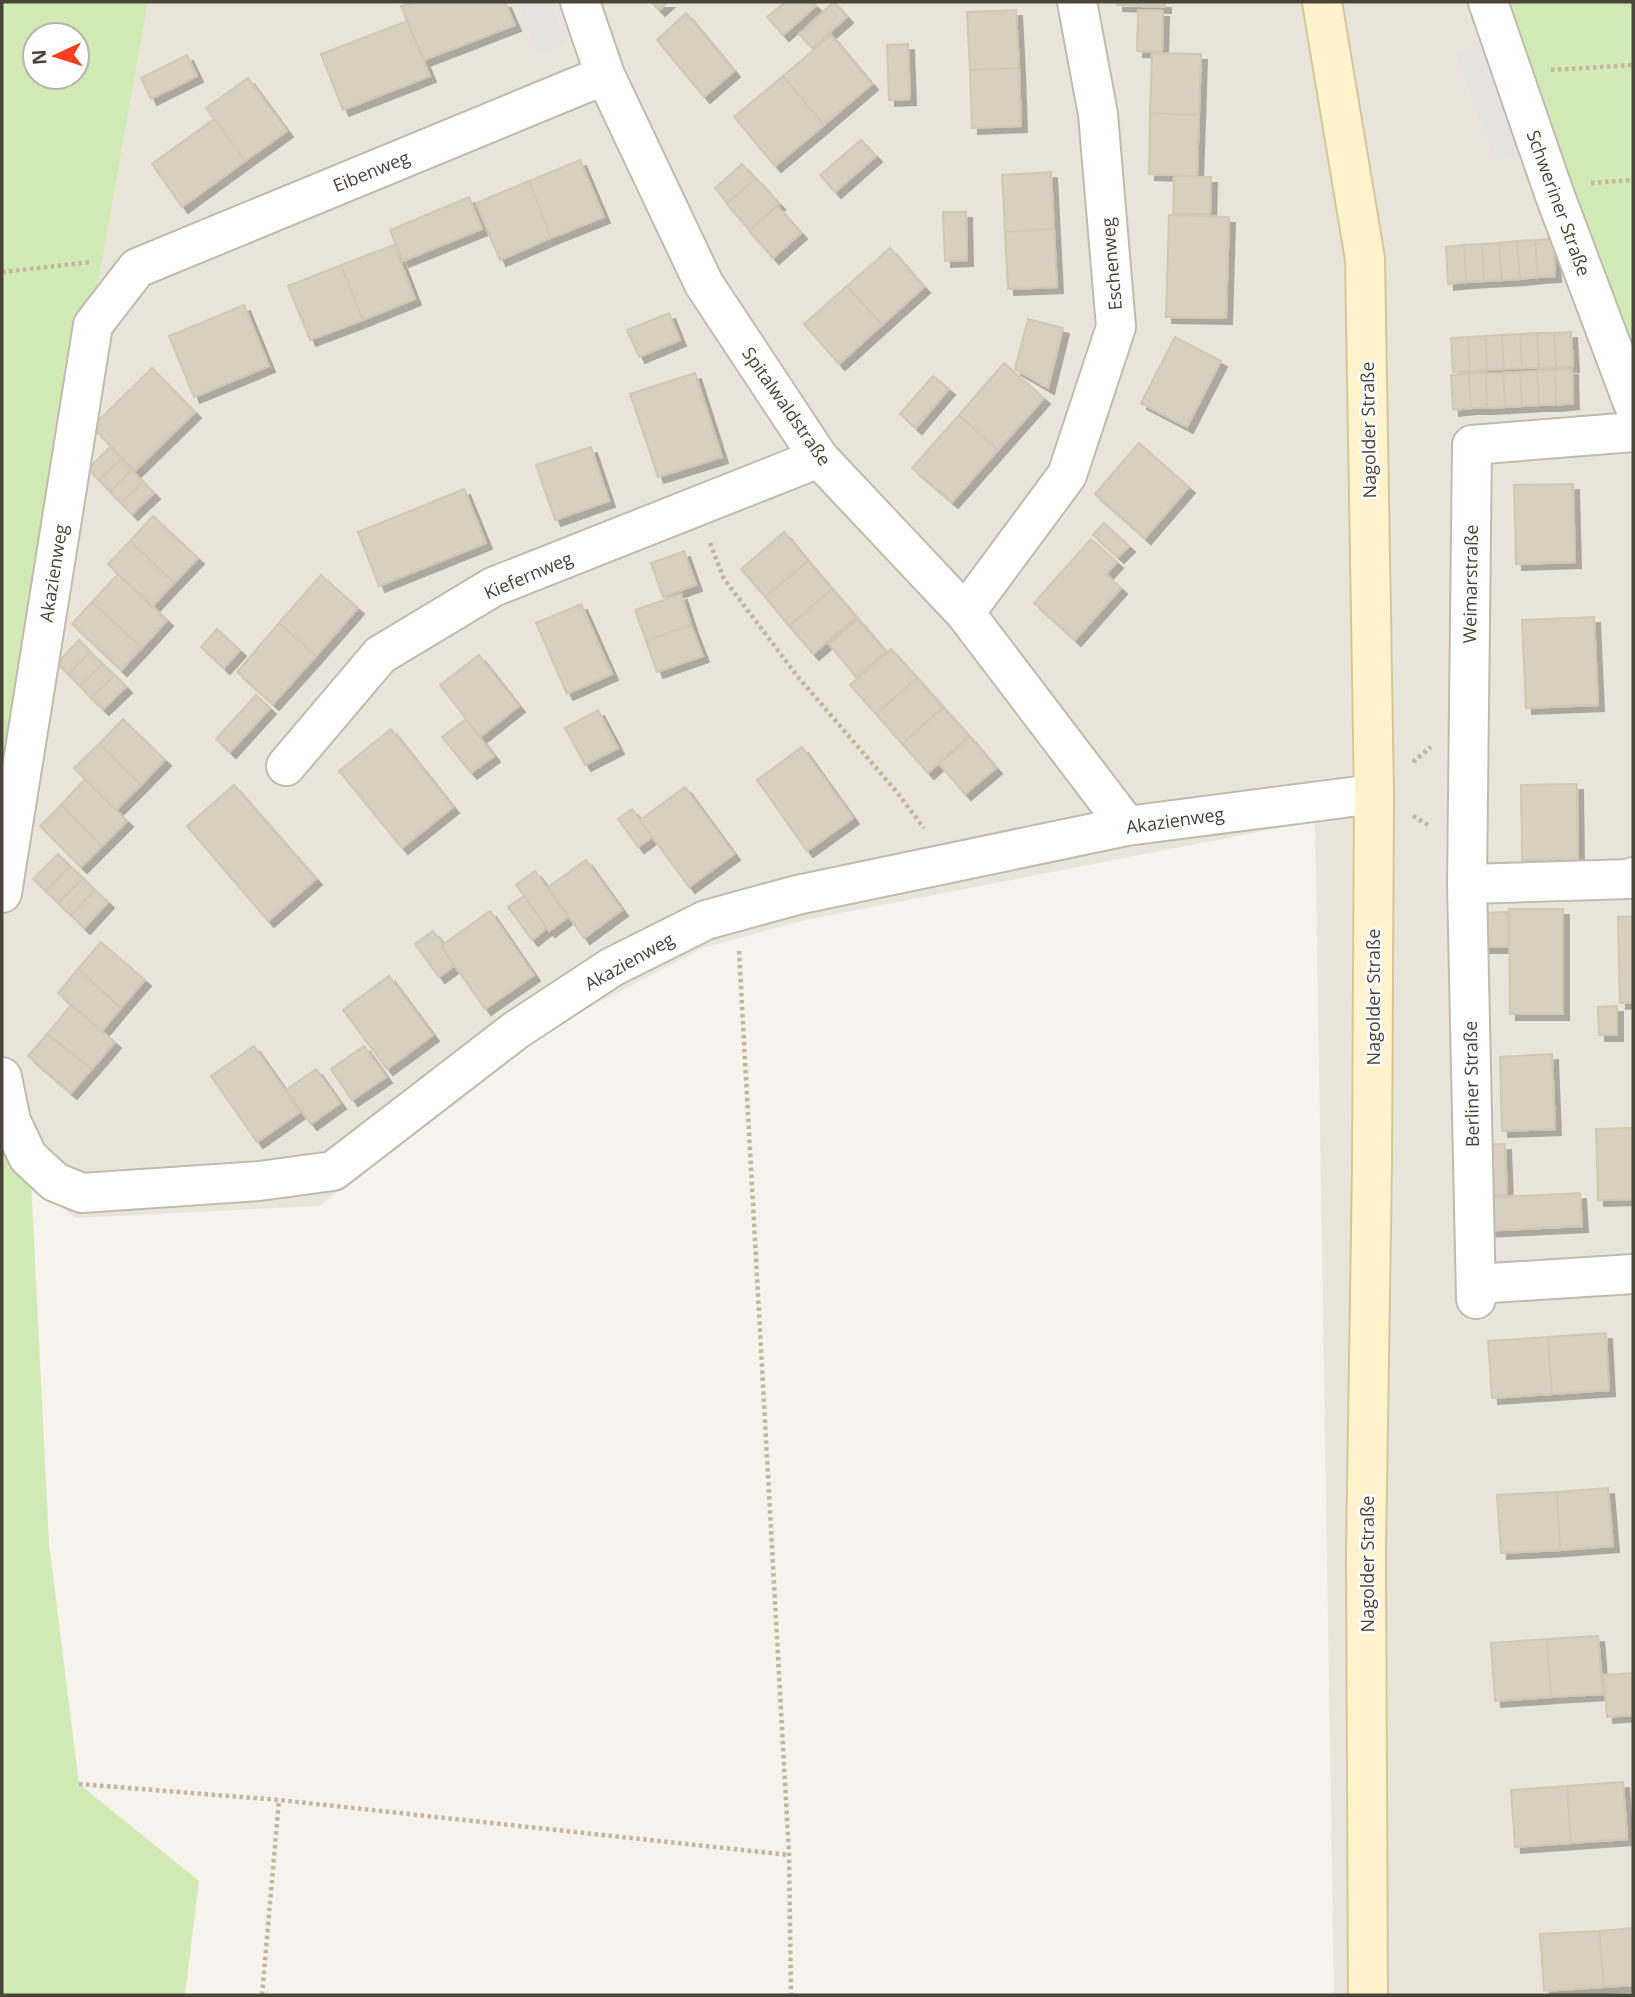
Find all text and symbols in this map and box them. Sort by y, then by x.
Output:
north arrow [21,21,91,91]
text: N [26,49,53,66]
street label: Schweriner Straße [1521,127,1597,279]
street label: Eibenweg [329,145,413,197]
street label: Eschenweg [1095,216,1127,311]
street label: Spitalwaldstraße [737,342,837,470]
street label: Nagolder Straße [1355,361,1381,499]
street label: Akazienweg [33,522,73,624]
street label: Weimarstraße [1457,524,1483,644]
street label: Kiefernweg [480,545,576,604]
street label: Akazienweg [1124,801,1226,839]
street label: Akazienweg [580,926,678,995]
street label: Nagolder Straße [1361,929,1385,1065]
street label: Berliner Straße [1458,1021,1484,1147]
street label: Nagolder Straße [1355,1496,1379,1632]

